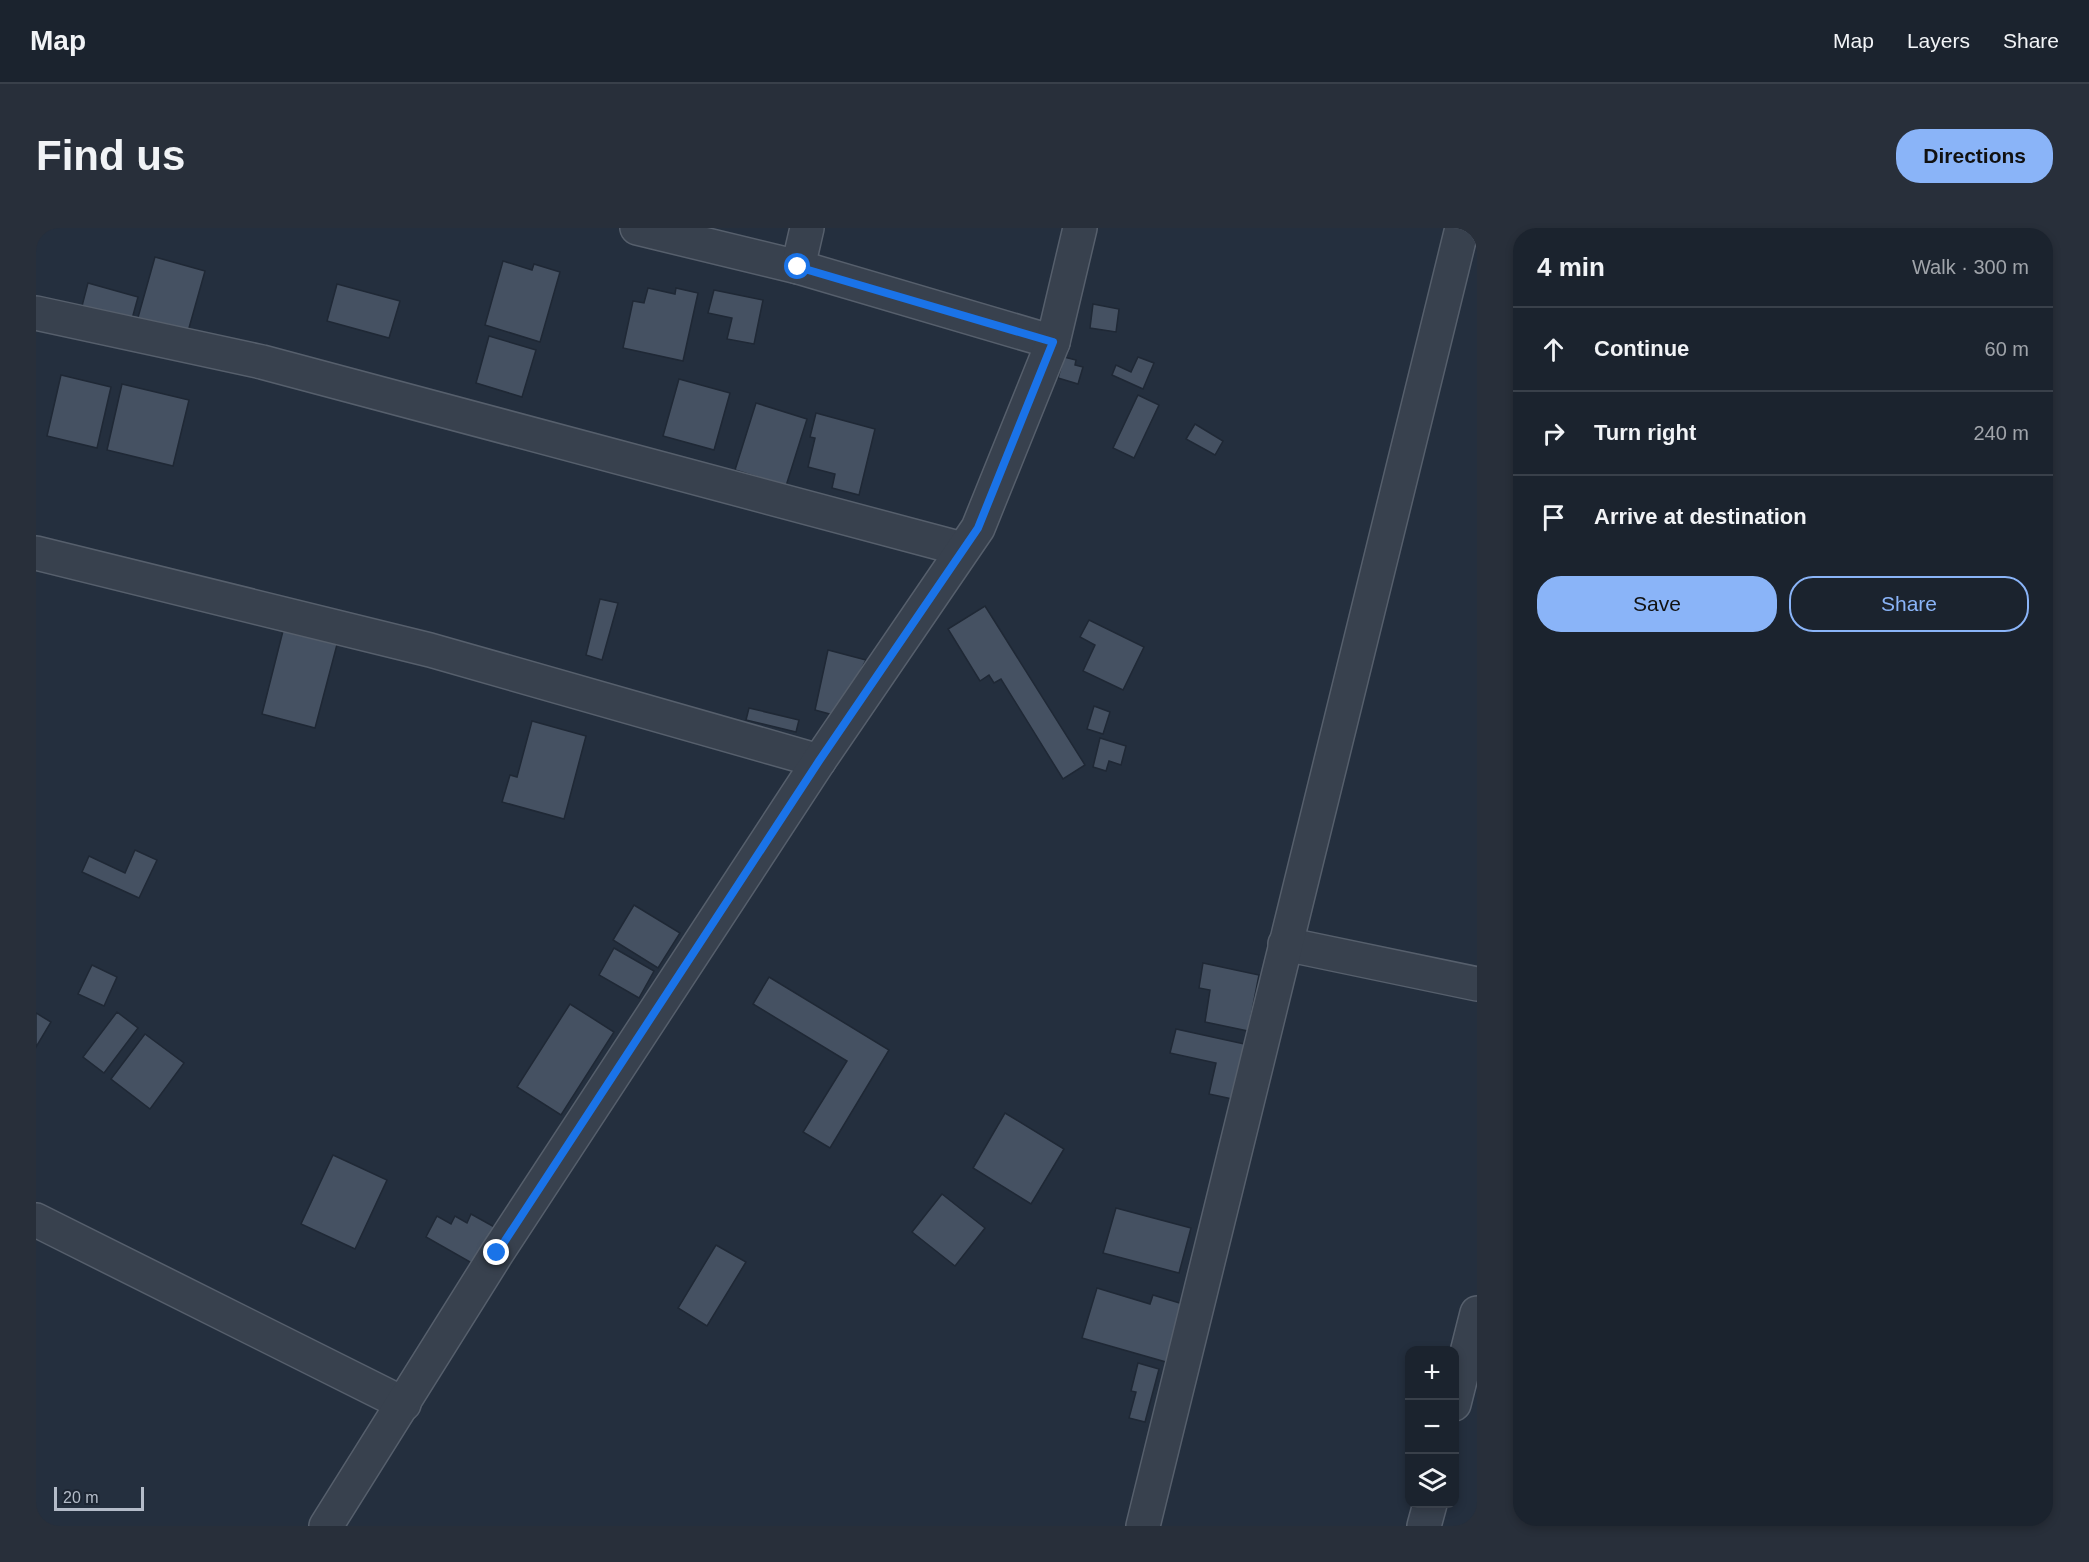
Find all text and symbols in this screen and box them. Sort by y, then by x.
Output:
text: Map [30,25,86,56]
text: Map [1833,29,1874,52]
text: Layers [1907,29,1970,52]
text: Share [2003,29,2059,52]
button: Directions [1896,129,2053,183]
text: Find us [36,132,185,179]
text: 4 min [1537,252,1605,282]
route start [784,253,810,279]
text: Walk · 300 m [1912,256,2029,278]
icon: ahead [1537,333,1570,366]
text: Continue [1594,336,1689,361]
text: 60 m [1985,338,2029,360]
icon: right [1537,417,1570,450]
text: Turn right [1594,420,1696,445]
text: 240 m [1973,422,2029,444]
icon: arrive [1537,501,1570,534]
text: Arrive at destination [1594,504,1807,529]
button: Save [1537,576,1777,632]
button: Share [1789,576,2029,632]
route end [483,1239,509,1265]
map controls [1405,1346,1459,1508]
button: + [1405,1346,1459,1400]
button: − [1405,1400,1459,1454]
button: layers [1405,1454,1459,1508]
scale bar [54,1484,144,1512]
text: 20 m [63,1489,99,1506]

